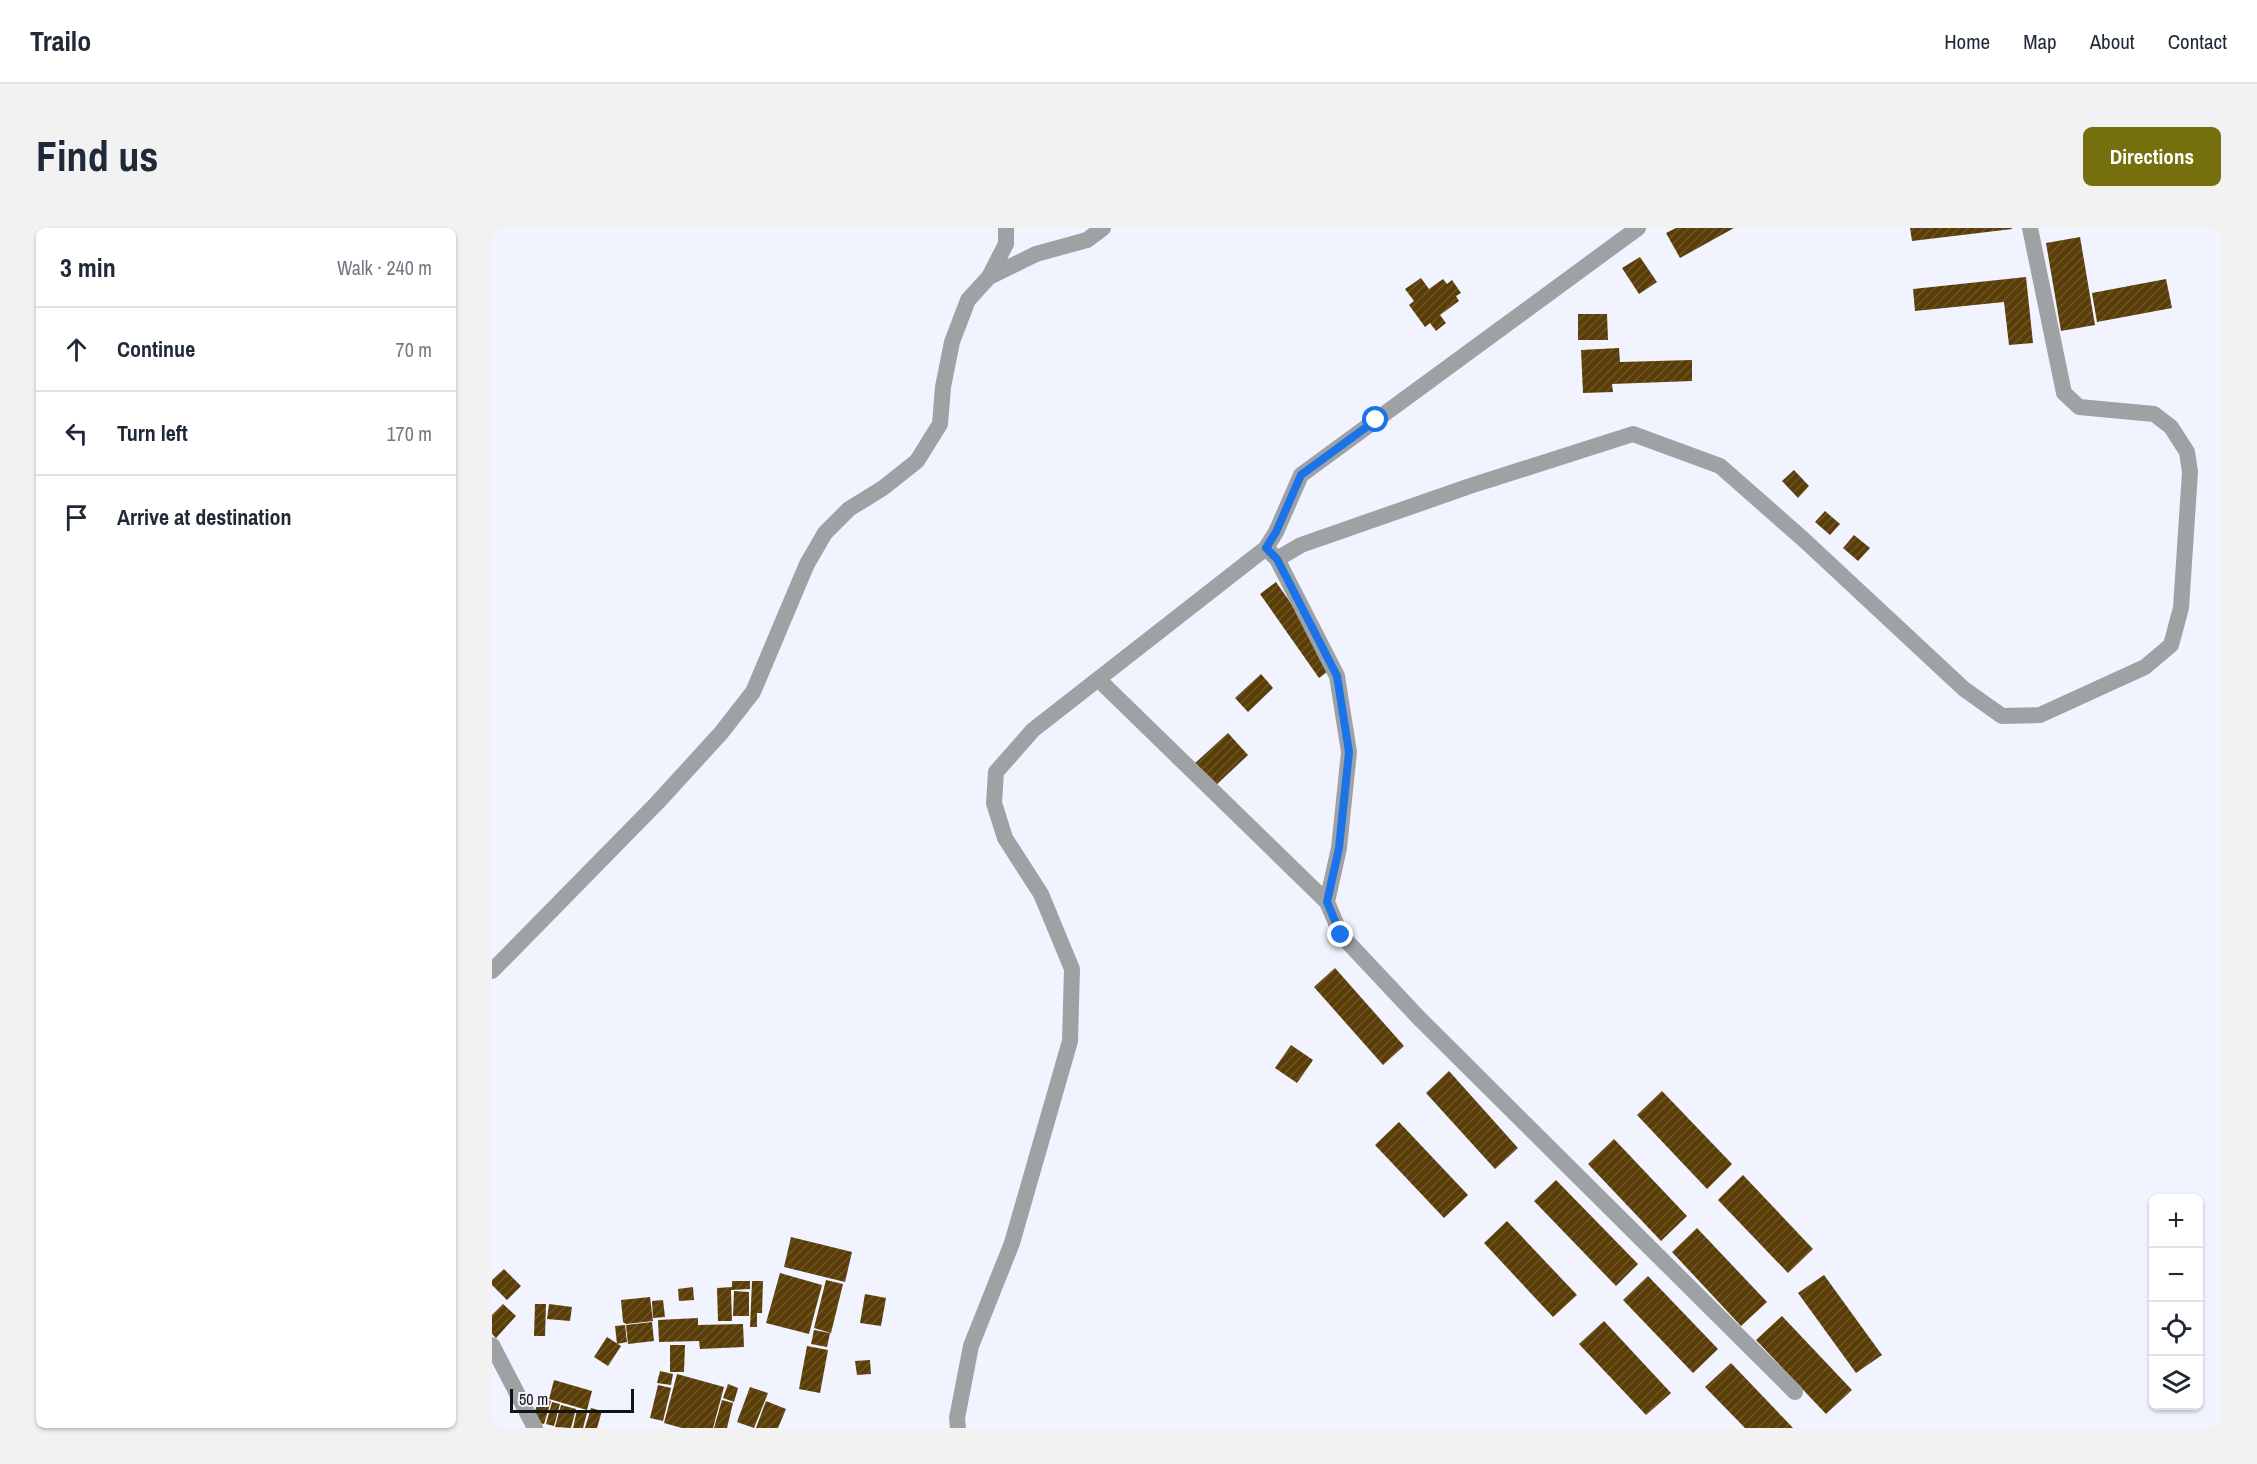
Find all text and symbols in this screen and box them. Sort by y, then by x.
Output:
text: Trailo [30,22,91,60]
text: Home [1944,27,1990,56]
text: Map [2023,27,2057,56]
text: About [2090,27,2135,56]
text: Contact [2168,27,2227,56]
button: Directions [2083,127,2221,186]
text: Find us [36,128,158,184]
text: 3 min [60,250,116,285]
text: Walk · 240 m [337,254,432,281]
icon: ahead [60,333,93,366]
text: Continue [117,334,195,364]
text: 70 m [396,336,432,363]
route start [1362,406,1388,432]
icon: left [60,417,93,450]
text: Turn left [117,418,188,448]
text: 170 m [386,420,432,447]
icon: arrive [60,501,93,534]
text: Arrive at destination [117,502,291,532]
route end [1327,921,1353,947]
map controls [2149,1194,2203,1410]
button: + [2149,1194,2203,1248]
button: − [2149,1248,2203,1302]
button: locate [2149,1302,2203,1356]
button: layers [2149,1356,2203,1410]
scale bar [510,1386,634,1414]
text: 50 m [519,1388,548,1410]

